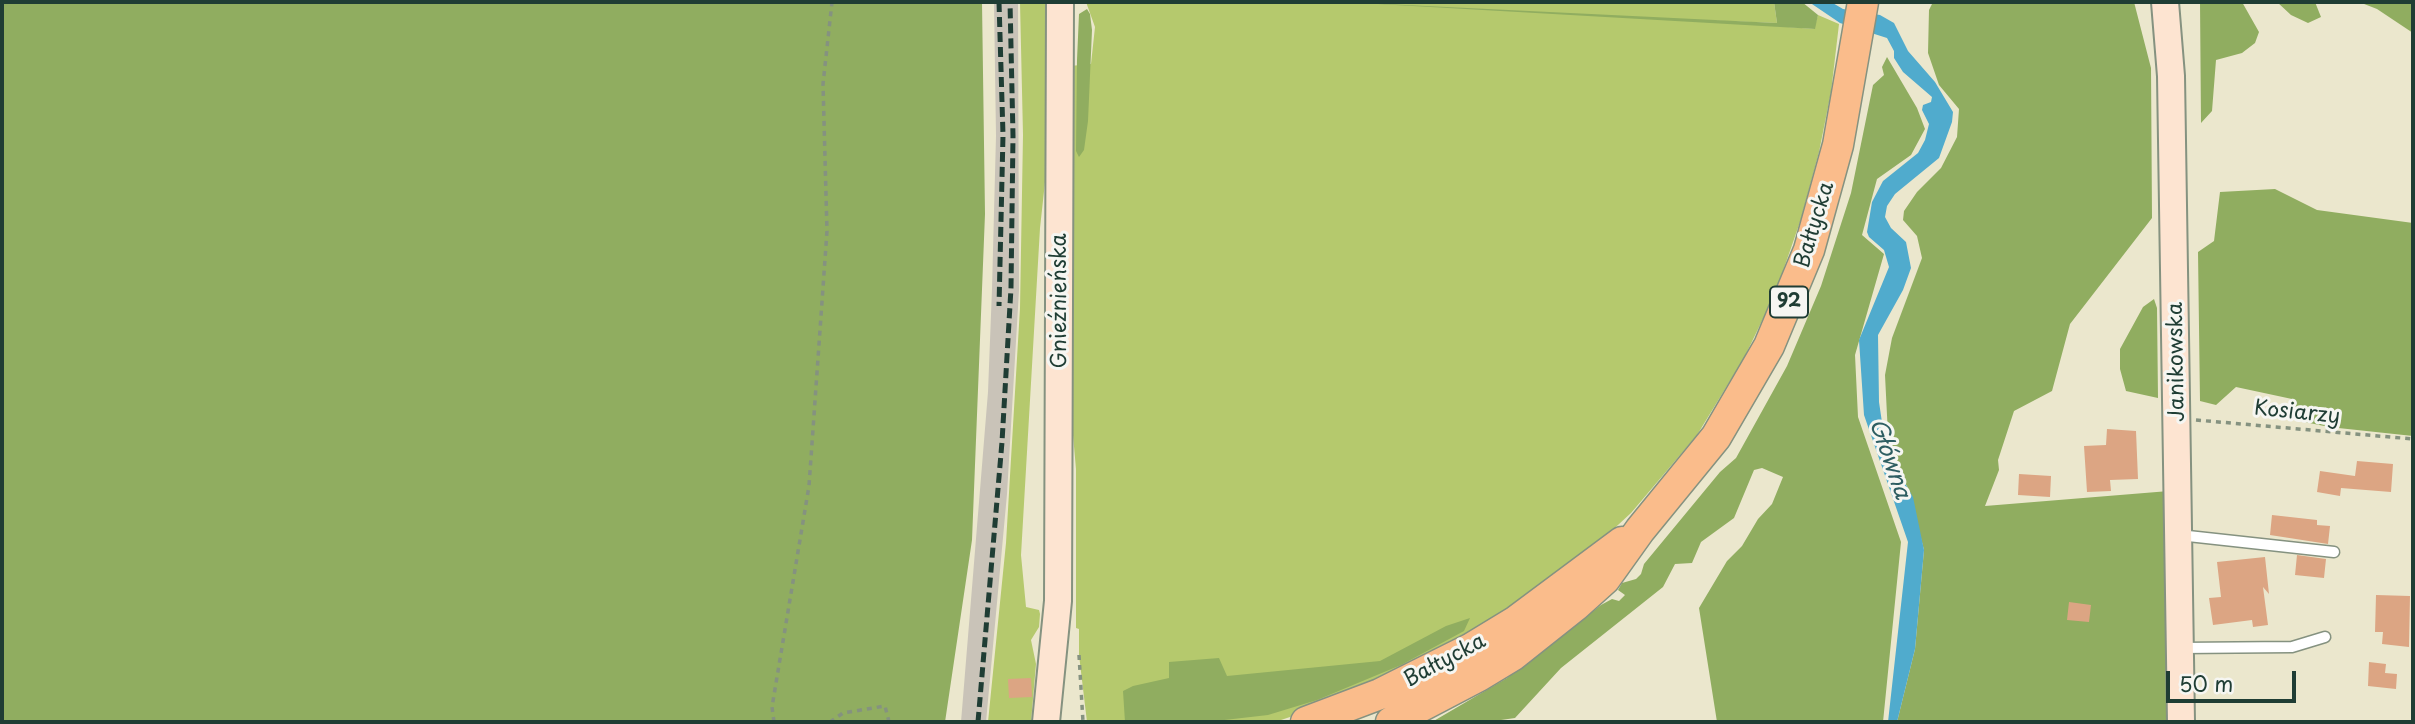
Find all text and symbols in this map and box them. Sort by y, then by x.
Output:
street label: Bałtycka [1790,179,1840,271]
street label: Gnieźnieńska [1047,233,1073,369]
road number: 92 [1770,286,1808,318]
street label: Janikowska [2163,302,2191,422]
street label: Kosiarzy [2253,396,2341,430]
water label: Główna [1862,415,1916,503]
street label: Bałtycka [1400,629,1490,693]
scale bar [2170,658,2300,702]
text: 50 m [2179,667,2233,699]

